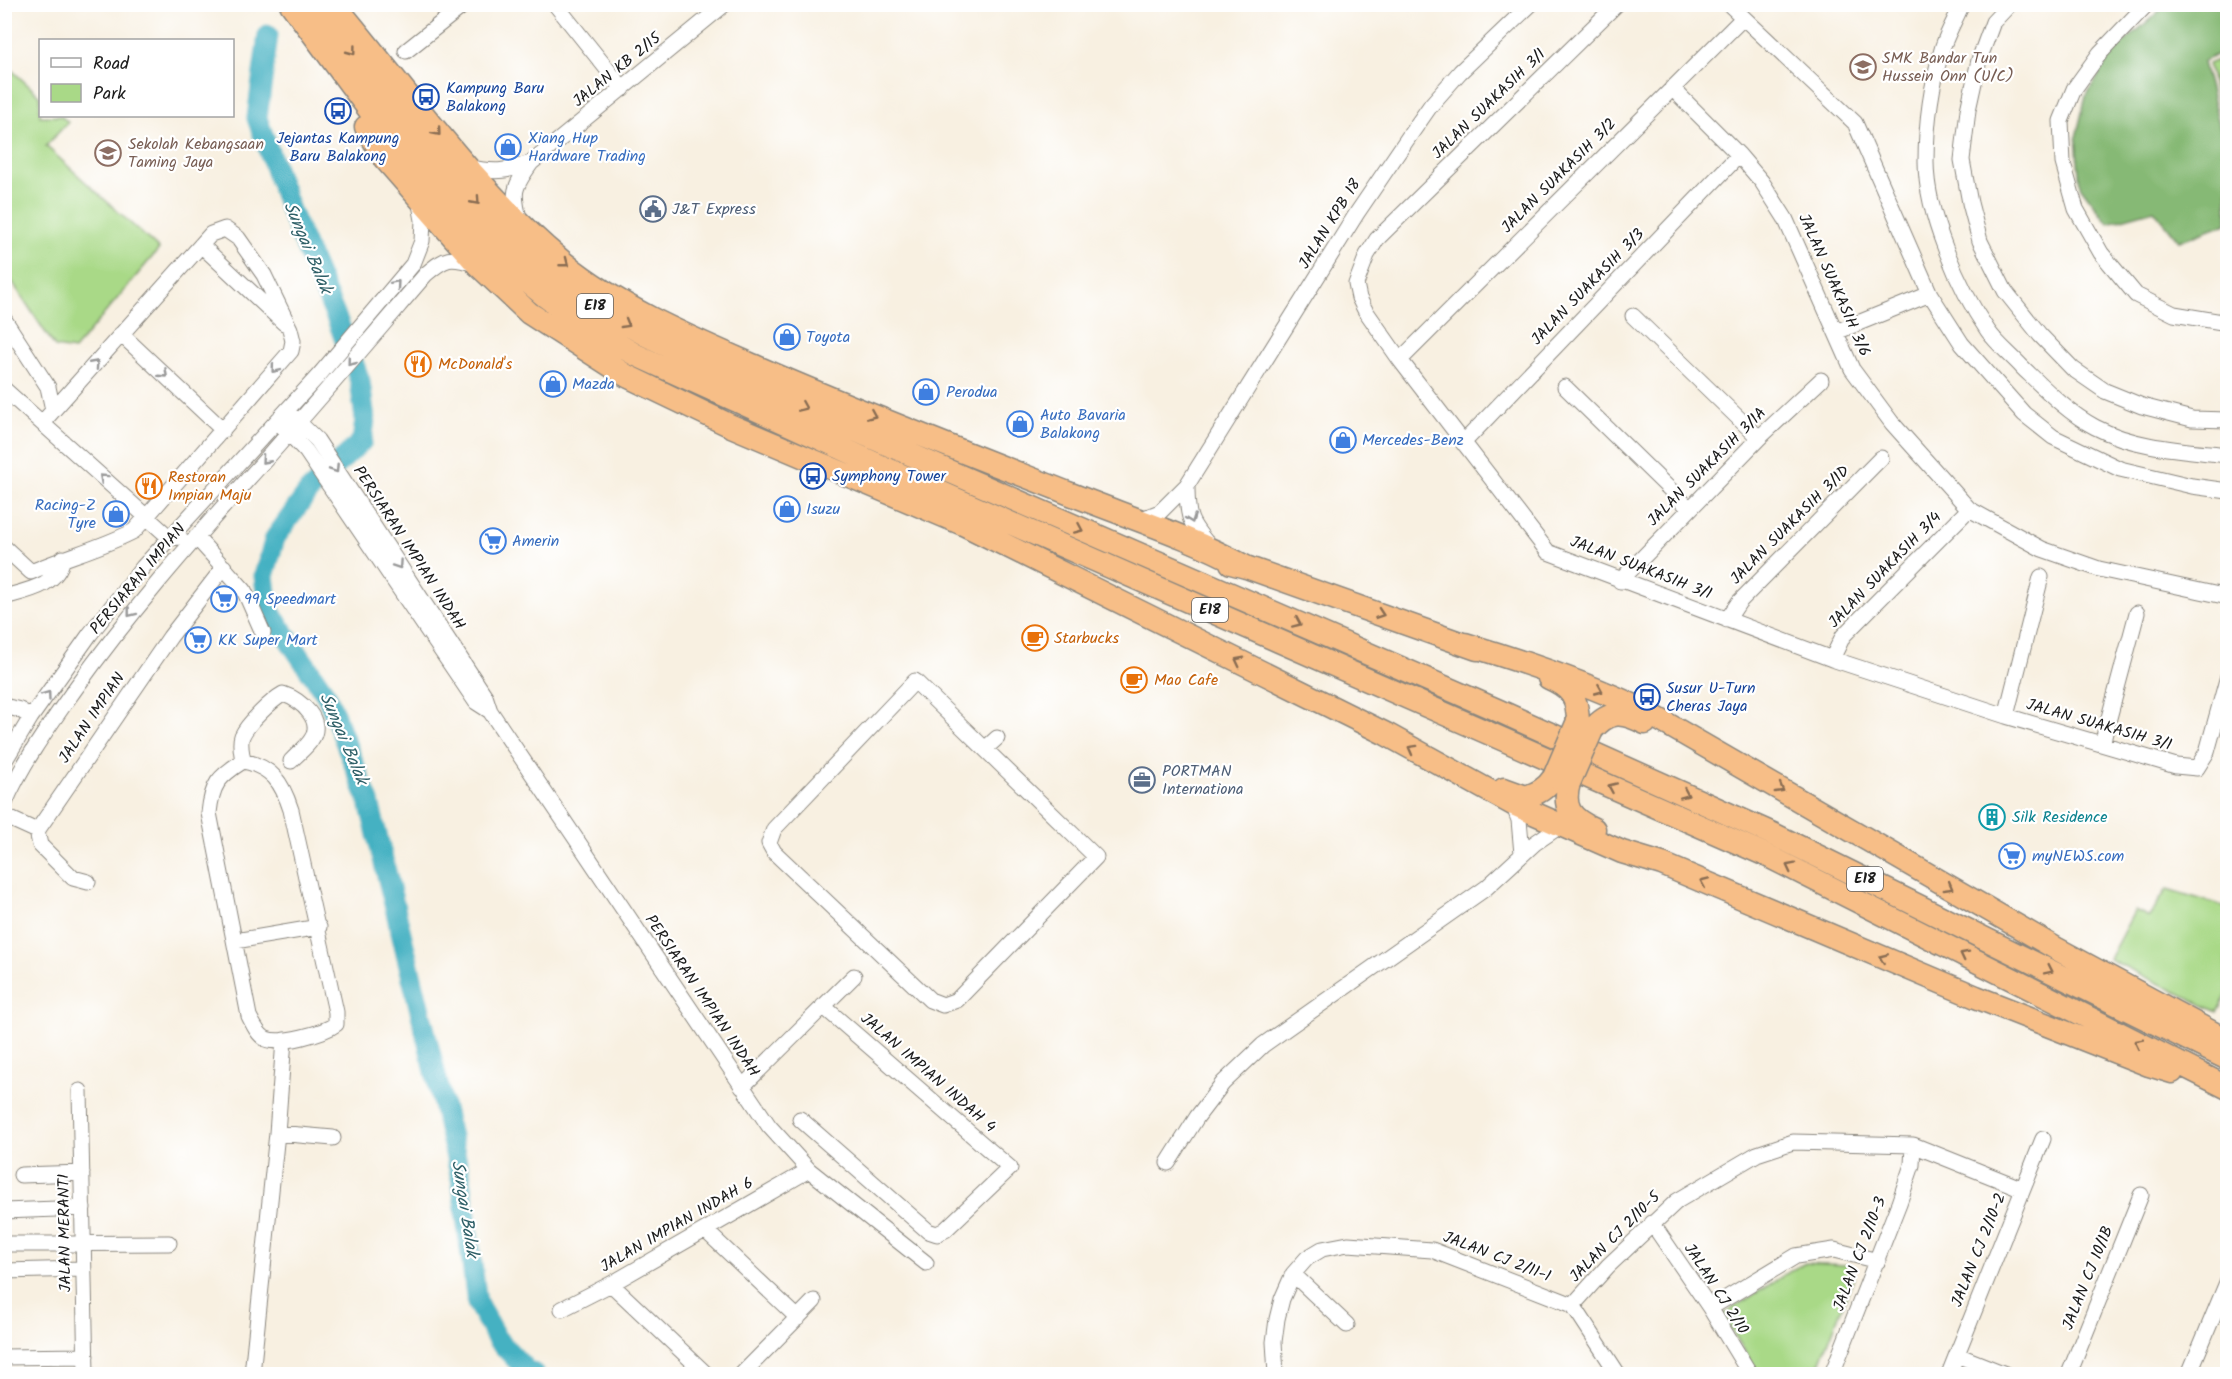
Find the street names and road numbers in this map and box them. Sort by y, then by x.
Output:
street label: JALAN KB 2/15 [567,26,668,114]
street label: JALAN SUAKASIH 3/1 [1426,43,1552,165]
street label: JALAN SUAKASIH 3/2 [1496,113,1622,239]
street label: JALAN KPB 18 [1292,174,1368,274]
street label: JALAN SUAKASIH 3/6 [1791,209,1877,361]
street label: JALAN SUAKASIH 3/3 [1525,223,1651,351]
road number: E18 [577,294,613,318]
street label: JALAN SUAKASIH 3/1A [1642,401,1773,532]
street label: JALAN SUAKASIH 3/1D [1724,459,1856,591]
street label: PERSIARAN IMPIAN INDAH [346,461,472,635]
street label: JALAN SUAKASIH 3/4 [1822,506,1948,634]
street label: PERSIARAN IMPIAN [84,518,192,640]
street label: JALAN SUAKASIH 3/1 [1566,529,1716,607]
road number: E18 [1192,598,1228,622]
street label: JALAN IMPIAN [52,667,132,768]
street label: JALAN SUAKASIH 3/1 [2023,692,2175,758]
road number: E18 [1847,867,1883,891]
street label: PERSIARAN IMPIAN INDAH [638,910,766,1082]
street label: JALAN IMPIAN INDAH 4 [855,1007,1002,1139]
street label: JALAN IMPIAN INDAH 6 [596,1171,758,1279]
street label: JALAN MERANTI [51,1174,79,1292]
street label: JALAN CJ 2/10-5 [1564,1185,1667,1288]
street label: JALAN CJ 2/10-2 [1945,1189,2013,1311]
street label: JALAN CJ 2/10-3 [1827,1193,1893,1315]
street label: JALAN CJ 10/1B [2056,1222,2120,1334]
street label: JALAN CJ 2/11-1 [1439,1225,1555,1289]
street label: JALAN CJ 2/10 [1677,1238,1755,1340]

